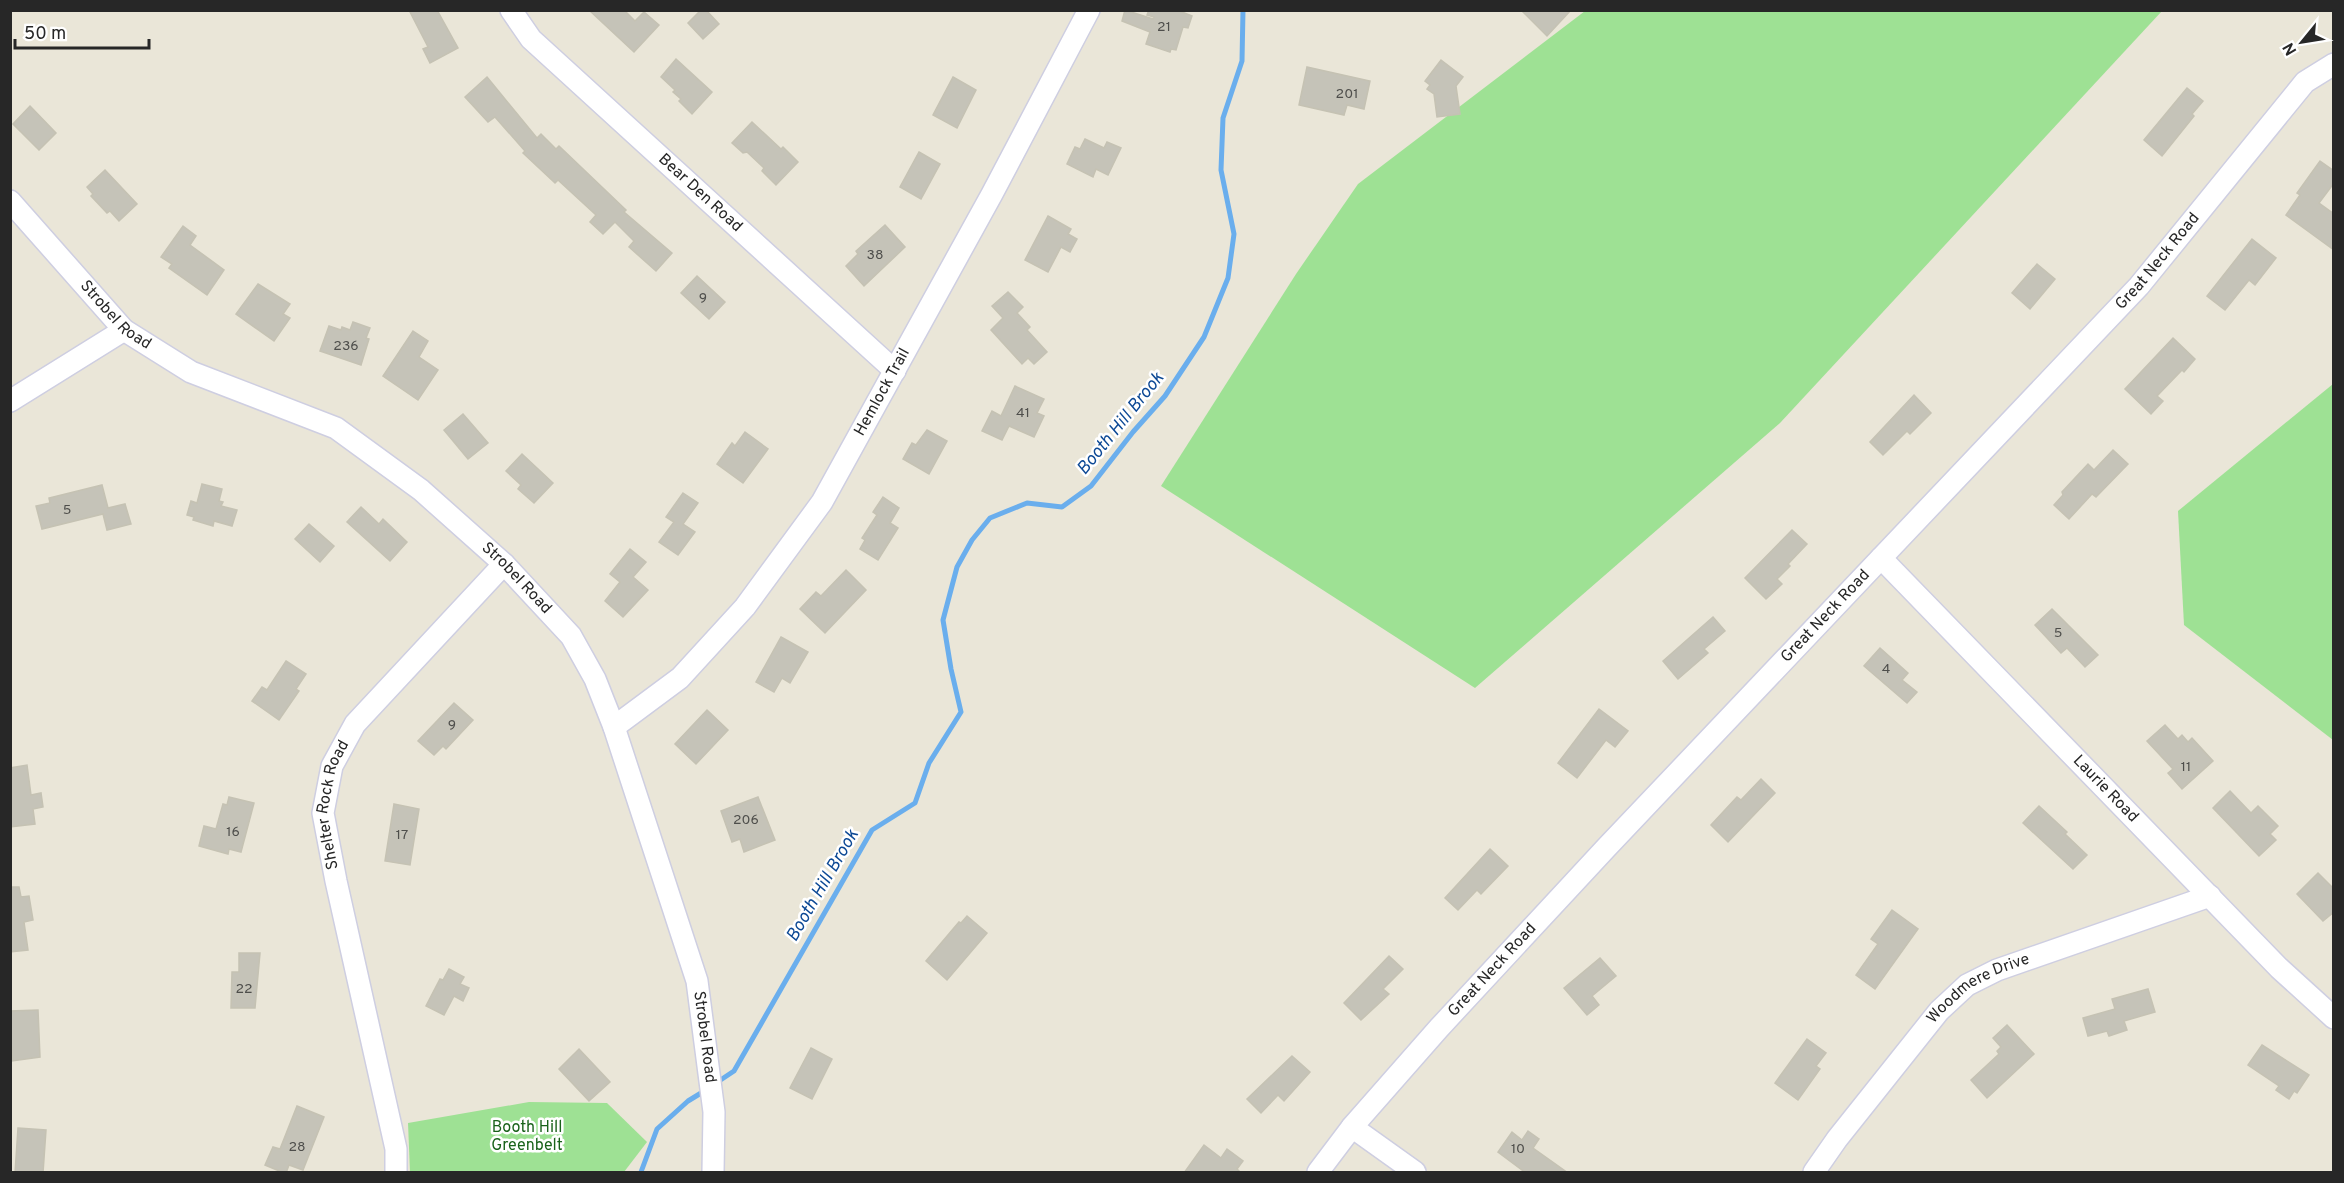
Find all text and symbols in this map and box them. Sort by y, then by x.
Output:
scale bar [15,12,148,50]
north arrow [2272,12,2332,72]
house number: 21 [1157,19,1171,36]
text: 50 m [24,23,66,46]
text: N [2279,39,2302,58]
house number: 201 [1336,86,1358,103]
street label: Bear Den Road [654,150,746,237]
street label: Great Neck Road [2111,209,2204,314]
house number: 38 [867,247,883,264]
street label: Strobel Road [75,277,155,354]
house number: 9 [699,290,707,307]
house number: 236 [333,338,359,355]
street label: Hemlock Trail [850,345,915,440]
water label: Booth Hill Brook [1072,367,1170,480]
house number: 41 [1016,405,1030,422]
house number: 5 [63,502,71,519]
street label: Strobel Road [477,538,556,619]
street label: Great Neck Road [1777,566,1875,667]
house number: 5 [2054,625,2062,642]
house number: 4 [1882,661,1890,678]
house number: 9 [448,717,456,734]
street label: Shelter Rock Road [313,737,354,871]
street label: Laurie Road [2068,751,2142,827]
house number: 11 [2181,759,2191,776]
house number: 206 [733,812,759,829]
house number: 16 [226,824,240,841]
water label: Booth Hill Brook [782,825,865,946]
house number: 17 [396,827,408,844]
street label: Great Neck Road [1444,919,1541,1021]
street label: Woodmere Drive [1923,949,2032,1028]
house number: 22 [235,981,253,998]
street label: Strobel Road [688,990,720,1084]
park label: Booth Hill Greenbelt [491,1118,563,1156]
house number: 28 [288,1139,306,1156]
house number: 10 [1511,1141,1525,1158]

